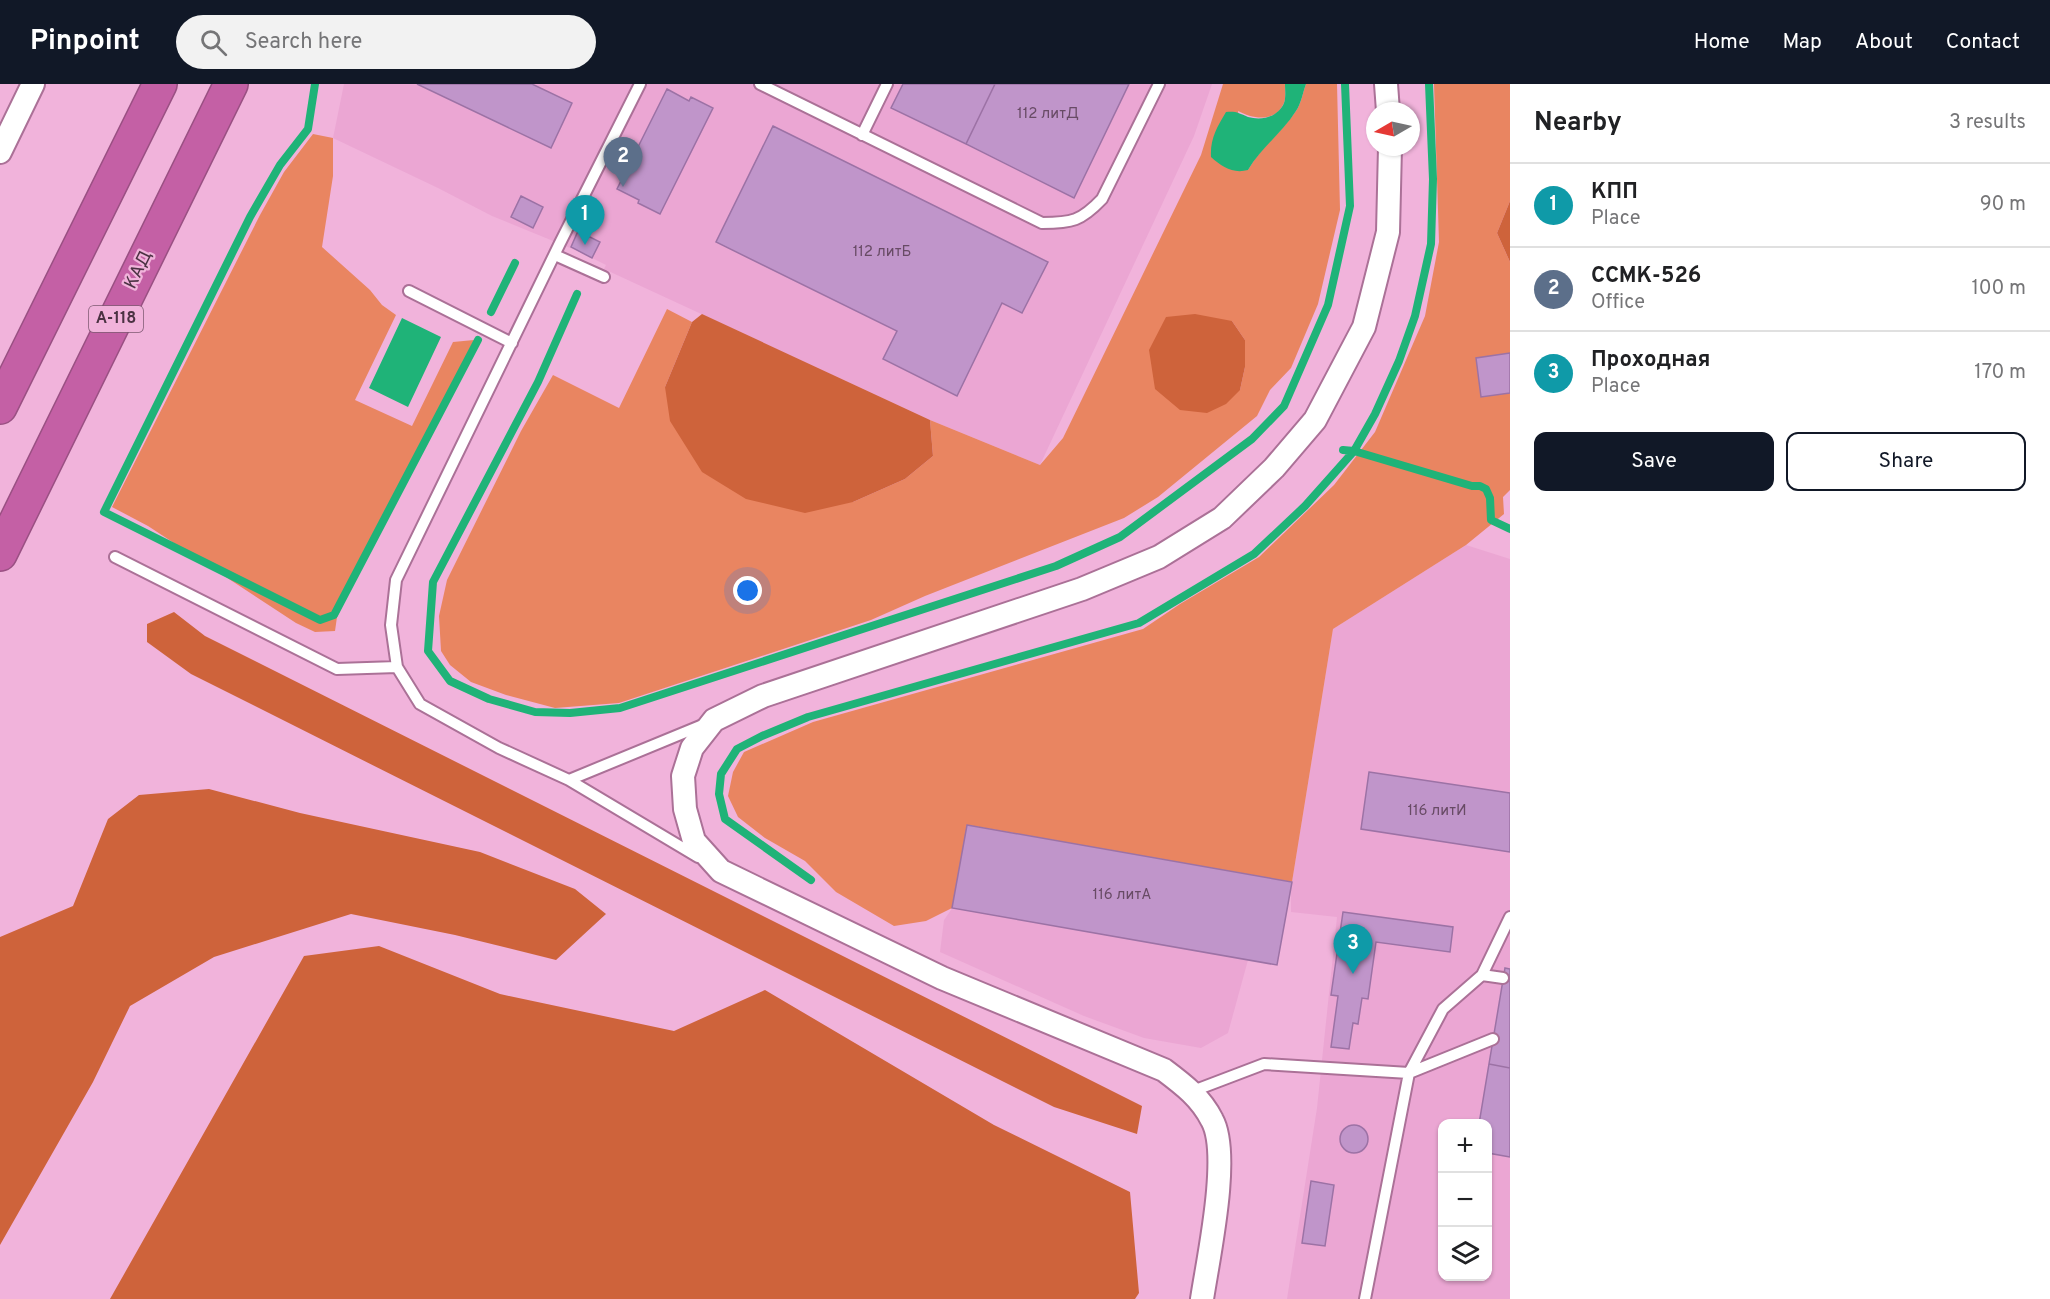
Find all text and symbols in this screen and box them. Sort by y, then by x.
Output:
search box [176,15,596,69]
text: Pinpoint [30,24,140,60]
icon: search [197,26,230,59]
text: Search here [245,29,362,56]
text: Home [1694,29,1750,56]
text: Map [1783,29,1822,56]
text: About [1855,29,1913,56]
text: Contact [1946,29,2020,56]
north arrow [1366,102,1420,156]
house number: 112 литД [1017,105,1079,124]
text: Nearby [1534,107,1622,140]
text: 3 results [1949,110,2026,136]
pin: 2 [604,138,642,187]
text: КПП [1591,179,1638,206]
text: 1 [1550,192,1558,218]
text: 90 m [1980,192,2026,218]
pin: 1 [566,196,604,245]
text: Place [1591,206,1641,232]
house number: 112 литБ [853,243,911,262]
street label: КАД [120,247,158,293]
text: ССМК-526 [1591,263,1701,290]
text: 2 [1547,276,1560,302]
text: 100 m [1971,276,2026,302]
text: Office [1591,290,1645,316]
road number: А-118 [89,306,143,332]
text: Проходная [1591,347,1710,374]
text: 3 [1548,360,1560,386]
text: 170 m [1974,360,2026,386]
text: Place [1591,374,1641,400]
button: Save [1534,432,1774,491]
button: Share [1786,432,2026,491]
your location [733,576,762,605]
house number: 116 литИ [1407,802,1467,821]
house number: 116 литА [1093,886,1151,905]
pin: 3 [1334,924,1372,974]
map controls [1438,1119,1492,1281]
button: + [1438,1119,1492,1173]
button: − [1438,1173,1492,1227]
button: layers [1438,1227,1492,1281]

